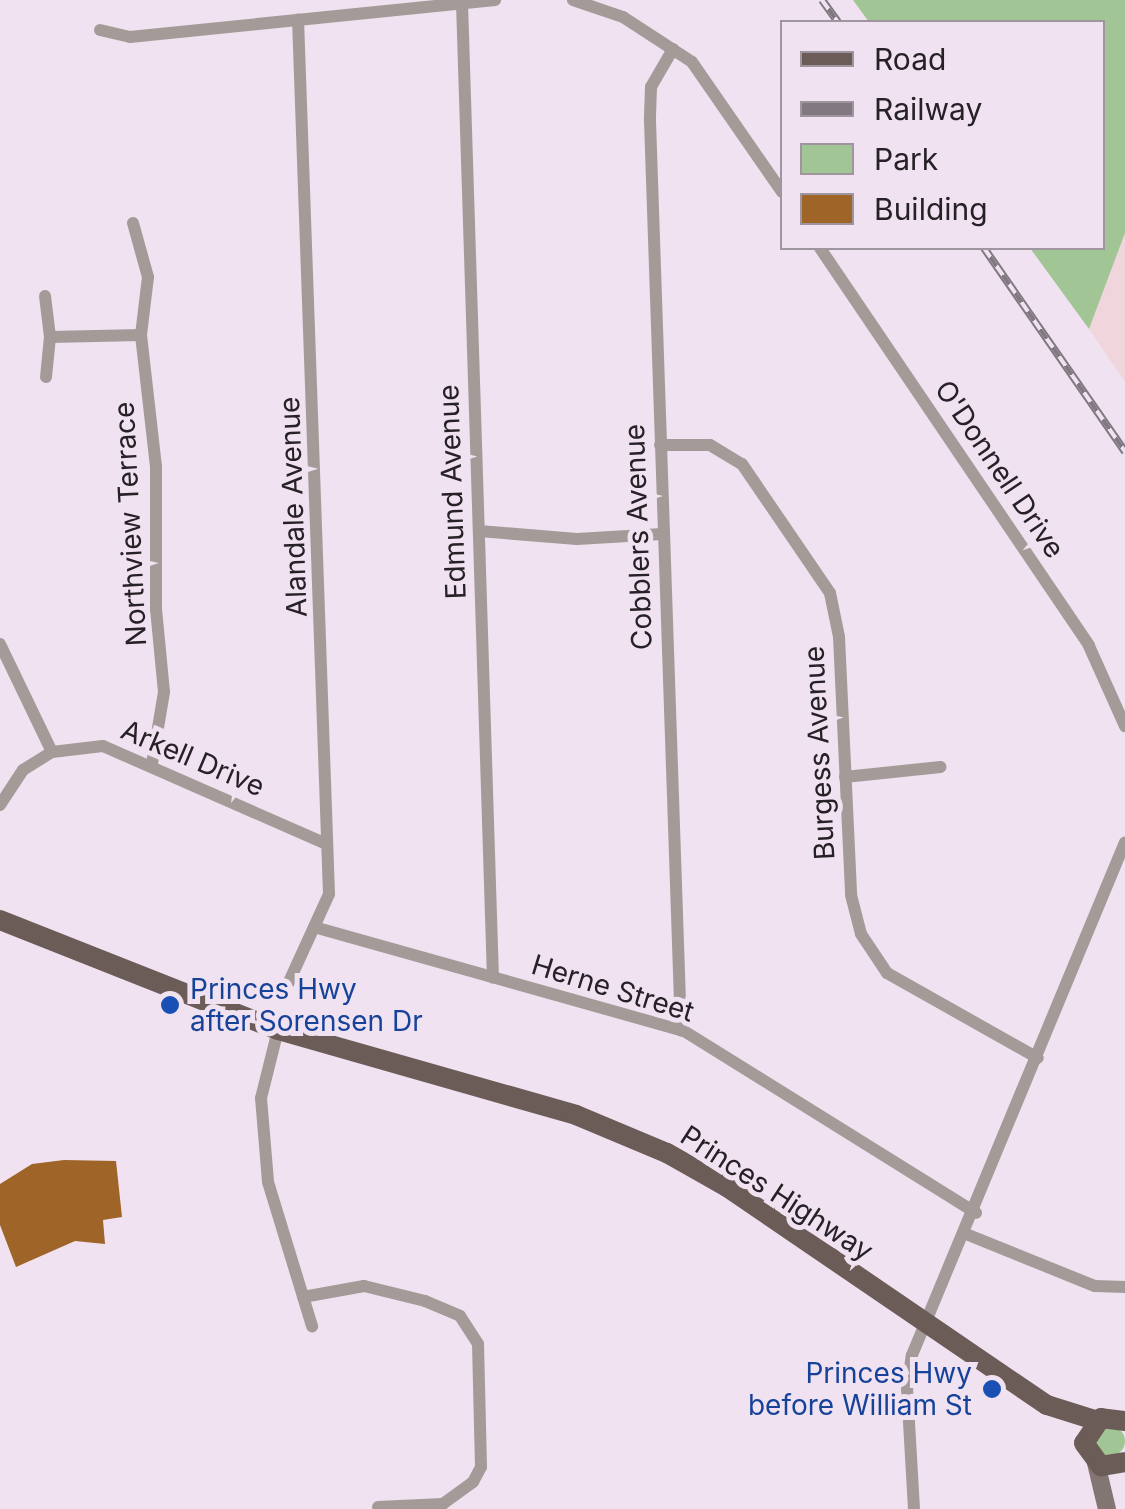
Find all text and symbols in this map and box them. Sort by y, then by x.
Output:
legend [780,20,1105,250]
text: Road [874,41,946,77]
text: Railway [874,91,982,127]
text: Park [874,141,938,177]
text: Building [874,191,988,227]
street label: O'Donnell Drive [928,374,1072,564]
street label: Edmund Avenue [431,384,473,600]
street label: Alandale Avenue [272,396,314,618]
street label: Northview Terrace [107,401,153,647]
street label: Cobblers Avenue [617,423,659,651]
street label: Burgess Avenue [797,645,841,861]
street label: Arkell Drive [116,713,270,803]
street label: Herne Street [528,947,698,1029]
place label: Princes Hwy after Sorensen Dr [190,972,423,1038]
marker: Princes Hwy after Sorensen Dr [159,994,181,1016]
street label: Princes Highway [675,1118,879,1268]
place label: Princes Hwy before William St [748,1356,972,1422]
marker: Princes Hwy before William St [981,1378,1003,1400]

